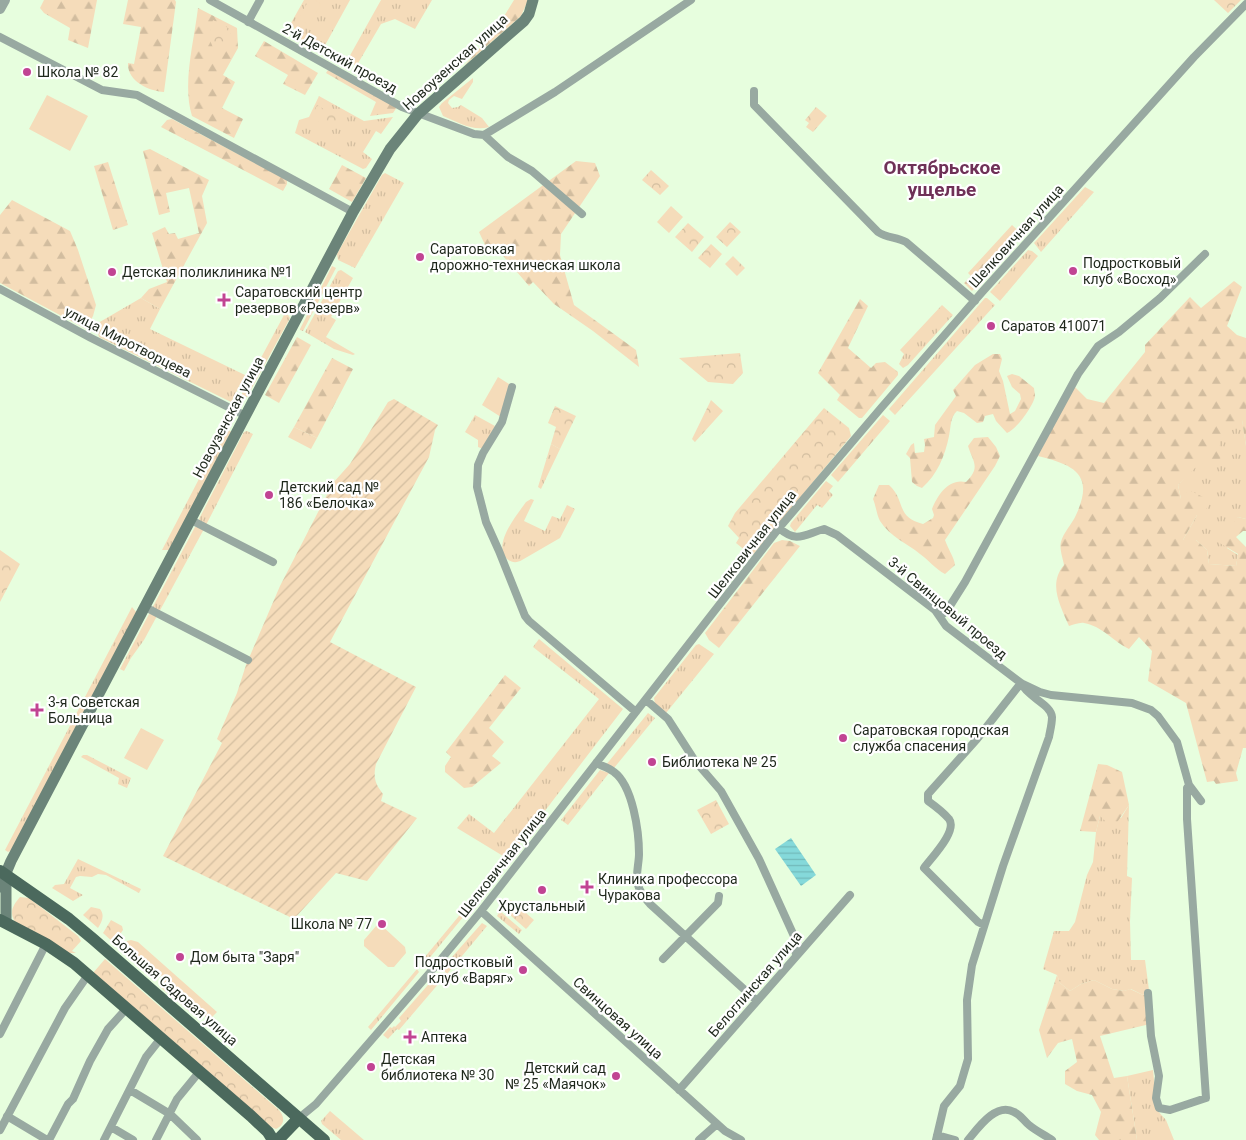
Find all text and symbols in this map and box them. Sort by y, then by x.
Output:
street label: Новоузенская улица [399,11,511,113]
street label: 2-й Детский проезд [280,20,401,96]
place label: Школа № 82 [37,64,118,80]
marker: Школа № 82 [21,66,33,78]
district label: Октябрьское ущелье [883,156,1001,201]
street label: Шелковичная улица [966,181,1066,291]
place label: Саратовская дорожно-техническая школа [430,241,621,273]
marker: Саратовская дорожно-техническая школа [414,251,426,263]
place label: Подростковый клуб «Восход» [1083,255,1181,287]
place label: Детская поликлиника №1 [122,264,293,280]
marker: Подростковый клуб «Восход» [1067,265,1079,277]
marker: Детская поликлиника №1 [106,266,118,278]
place label: Саратовский центр резервов «Резерв» [235,284,363,316]
marker: Саратовский центр резервов «Резерв» [217,293,231,307]
street label: улица Миротворцева [62,303,194,381]
place label: Саратов 410071 [1001,318,1106,334]
marker: Саратов 410071 [985,320,997,332]
street label: Новоузенская улица [189,354,267,480]
place label: Детский сад № 186 «Белочка» [279,479,379,511]
street label: Шелковичная улица [705,487,799,601]
marker: Детский сад № 186 «Белочка» [263,489,275,501]
street label: 3-й Свинцовый проезд [885,554,1011,663]
place label: 3-я Советская Больница [48,694,140,726]
marker: 3-я Советская Больница [30,703,44,717]
place label: Саратовская городская служба спасения [853,722,1009,754]
marker: Саратовская городская служба спасения [837,732,849,744]
place label: Библиотека № 25 [662,754,777,770]
marker: Библиотека № 25 [646,756,658,768]
street label: Шелковичная улица [455,806,549,920]
place label: Клиника профессора Чуракова [598,871,738,903]
marker: Клиника профессора Чуракова [580,880,594,894]
marker: Хрустальный [536,884,548,896]
place label: Хрустальный [498,898,586,914]
place label: Школа № 77 [291,916,372,932]
marker: Школа № 77 [376,918,388,930]
street label: Белоглинская улица [705,928,805,1040]
street label: Большая Садовая улица [109,931,241,1049]
place label: Дом быта "Заря" [190,949,299,965]
marker: Дом быта "Заря" [174,951,186,963]
place label: Подростковый клуб «Варяг» [415,954,513,986]
marker: Подростковый клуб «Варяг» [517,964,529,976]
street label: Свинцовая улица [570,974,666,1062]
place label: Аптека [421,1029,467,1045]
marker: Аптека [403,1030,417,1044]
place label: Детская библиотека № 30 [381,1051,494,1083]
place label: Детский сад № 25 «Маячок» [505,1060,607,1092]
marker: Детская библиотека № 30 [365,1061,377,1073]
marker: Детский сад № 25 «Маячок» [610,1070,622,1082]

